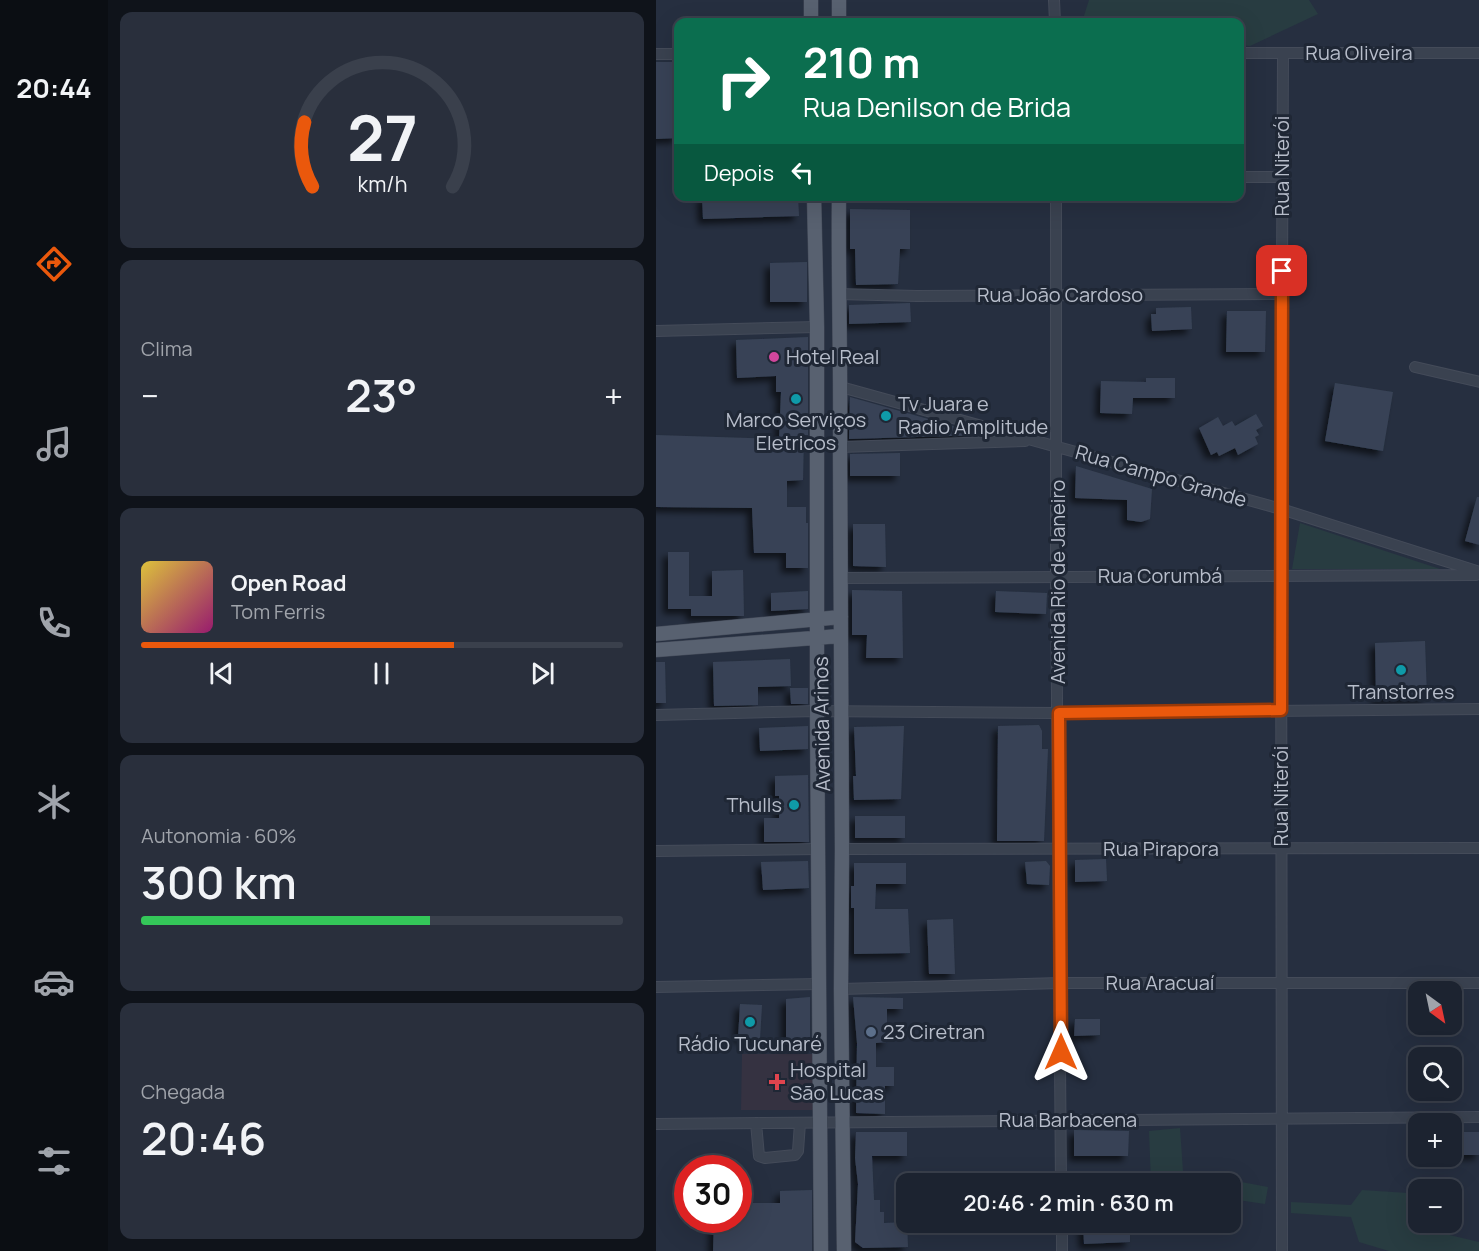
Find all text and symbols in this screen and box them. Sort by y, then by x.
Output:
text: 210 m [803,33,920,91]
street label: Rua Oliveira [1305,39,1413,66]
icon: right [704,42,782,120]
text: 20:44 [16,69,92,106]
text: Rua Denilson de Brida [803,88,1071,125]
text: 27 [347,94,417,180]
street label: Rua Niterói [1268,116,1295,216]
icon: left [786,156,819,189]
text: Depois [704,158,774,188]
text: km/h [357,169,407,198]
icon: directions [33,243,75,285]
pin [1256,245,1307,296]
icon: arrive [1265,254,1298,287]
street label: Rua João Cardoso [977,281,1143,308]
text: Clima [141,335,193,362]
place label: Hotel Real [786,343,879,370]
marker: Hotel Real [767,350,781,364]
text: 23° [345,364,418,426]
text: − [141,373,159,418]
text: + [604,373,623,418]
place label: Tv Juara e Radio Amplitude [898,390,1048,440]
marker: Marco Serviços Eletricos [789,392,803,406]
place label: Marco Serviços Eletricos [726,406,866,456]
marker: Tv Juara e Radio Amplitude [879,409,893,423]
icon: music [33,423,75,465]
street label: Rua Campo Grande [1072,438,1250,513]
street label: Avenida Rio de Janeiro [1044,480,1071,684]
street label: Rua Corumbá [1098,562,1222,589]
text: Open Road [231,568,346,598]
text: Tom Ferris [231,598,325,625]
icon: phone [33,602,75,644]
street label: Avenida Arinos [807,656,836,792]
icon: previous [205,657,238,690]
icon: pause [365,657,398,690]
icon: next [526,657,559,690]
marker: Transtorres [1394,663,1408,677]
place label: Transtorres [1347,678,1455,705]
street label: Rua Niterói [1267,746,1294,846]
icon: climate [33,781,75,823]
place label: Thulls [726,791,782,818]
marker: Thulls [787,798,801,812]
text: Autonomia · 60% [141,822,297,849]
street label: Rua Pirapora [1103,835,1219,862]
text: 300 km [141,851,297,913]
icon: car [33,961,75,1003]
street label: Rua Aracuaí [1106,969,1215,996]
north arrow [1408,981,1462,1035]
map controls [1408,981,1462,1233]
marker: Rádio Tucunaré [743,1015,757,1029]
place label: 23 Ciretran [883,1018,985,1045]
position arrow [1029,1020,1093,1084]
marker: 23 Ciretran [864,1025,878,1039]
place label: Rádio Tucunaré [678,1030,822,1057]
button: search [1408,1047,1462,1101]
place label: Hospital São Lucas [790,1056,884,1106]
marker: Hospital São Lucas [768,1073,786,1091]
text: Chegada [141,1078,225,1105]
street label: Rua Barbacena [999,1106,1137,1133]
text: 20:46 [141,1107,266,1169]
button: + [1408,1113,1462,1167]
icon: filters [33,1140,75,1182]
speed limit sign: 30 [674,1155,752,1233]
button: − [1408,1179,1462,1233]
text: 20:46 · 2 min · 630 m [963,1188,1174,1218]

